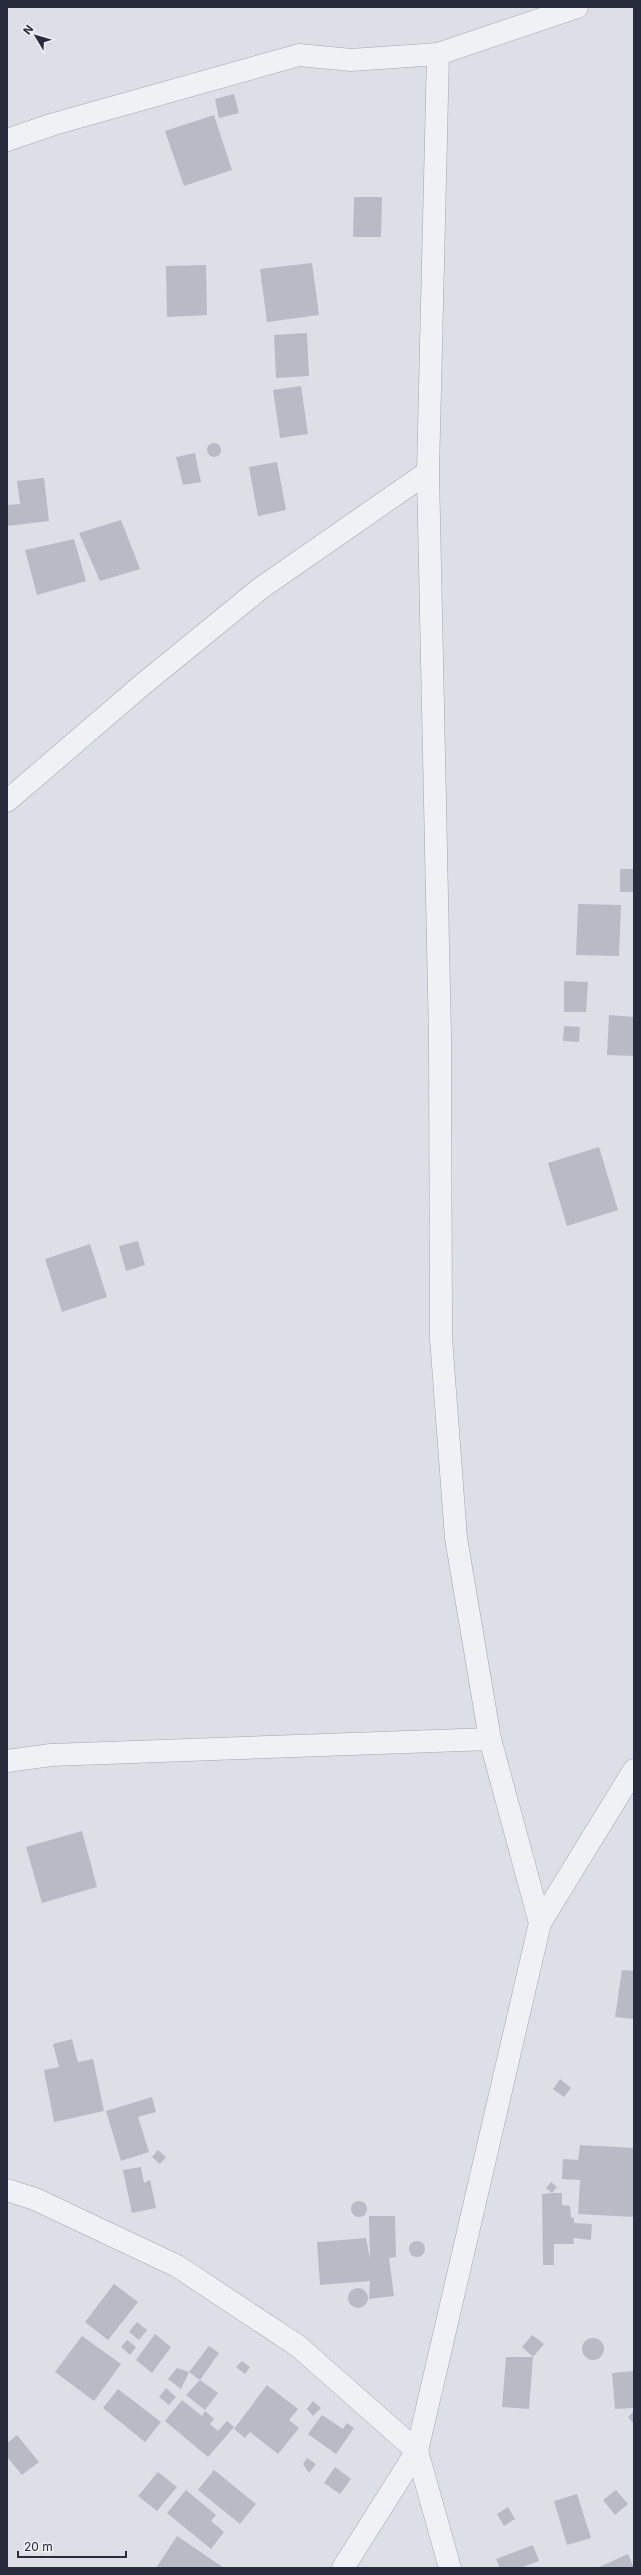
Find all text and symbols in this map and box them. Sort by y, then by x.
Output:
north arrow [16,16,56,56]
text: N [20,22,36,37]
scale bar [18,2533,126,2559]
text: 20 m [24,2539,53,2554]

